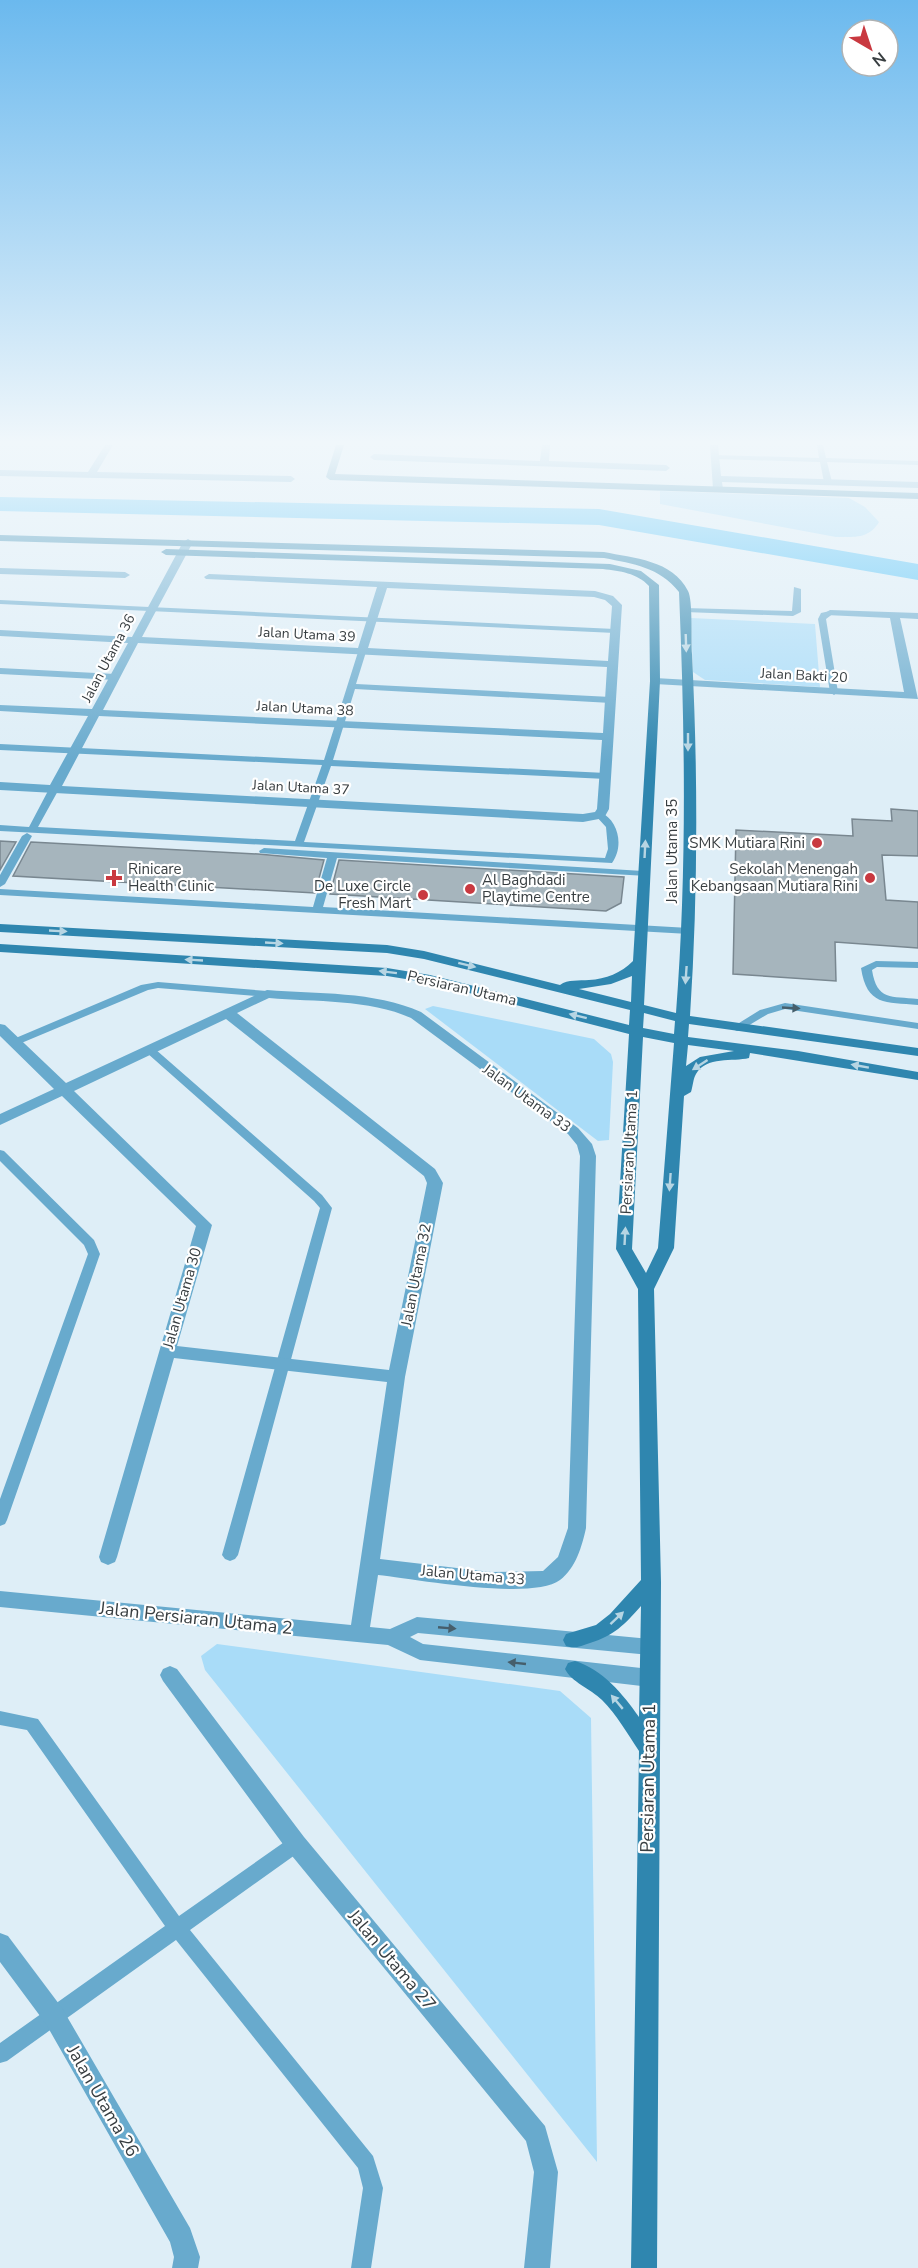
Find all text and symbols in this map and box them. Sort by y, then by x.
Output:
north arrow [840,18,900,78]
text: N [867,47,890,71]
street label: Jalan Utama 36 [77,611,140,707]
street label: Jalan Utama 39 [257,622,356,647]
one-way arrow [681,633,691,652]
street label: Jalan Bakti 20 [759,664,848,687]
street label: Jalan Utama 38 [255,696,354,721]
one-way arrow [683,732,693,751]
street label: Jalan Utama 37 [251,775,350,800]
street label: Jalan Utama 35 [662,799,682,904]
place label: SMK Mutiara Rini [689,833,805,853]
marker: SMK Mutiara Rini [810,836,824,850]
one-way arrow [640,839,649,858]
place label: Rinicare Health Clinic [128,859,214,896]
place label: Sekolah Menengah Kebangsaan Mutiara Rini [691,859,858,896]
marker: Rinicare Health Clinic [105,869,123,887]
place label: Al Baghdadi Playtime Centre [482,870,590,907]
marker: Sekolah Menengah Kebangsaan Mutiara Rini [863,871,877,885]
place label: De Luxe Circle Fresh Mart [314,876,412,913]
marker: Al Baghdadi Playtime Centre [463,882,477,896]
marker: De Luxe Circle Fresh Mart [416,888,430,902]
one-way arrow [49,926,68,935]
one-way arrow [265,938,284,948]
one-way arrow [184,955,203,965]
one-way arrow [458,961,476,971]
one-way arrow [681,965,691,984]
street label: Persiaran Utama [405,966,519,1010]
one-way arrow [379,968,398,977]
one-way arrow [781,1004,800,1013]
one-way arrow [569,1011,587,1021]
street label: Jalan Utama 33 [478,1059,575,1137]
one-way arrow [692,1059,709,1070]
one-way arrow [851,1061,870,1070]
street label: Persiaran Utama 1 [616,1089,642,1215]
one-way arrow [666,1173,675,1192]
street label: Jalan Utama 32 [396,1222,436,1329]
one-way arrow [620,1226,629,1245]
street label: Jalan Utama 30 [158,1245,206,1352]
street label: Jalan Utama 33 [419,1560,526,1590]
street label: Jalan Persiaran Utama 2 [97,1596,294,1640]
one-way arrow [609,1611,624,1625]
one-way arrow [438,1623,457,1633]
one-way arrow [507,1658,526,1668]
one-way arrow [611,1694,624,1710]
street label: Persiaran Utama 1 [635,1703,661,1853]
street label: Jalan Utama 27 [342,1904,441,2016]
street label: Jalan Utama 26 [61,2040,145,2161]

